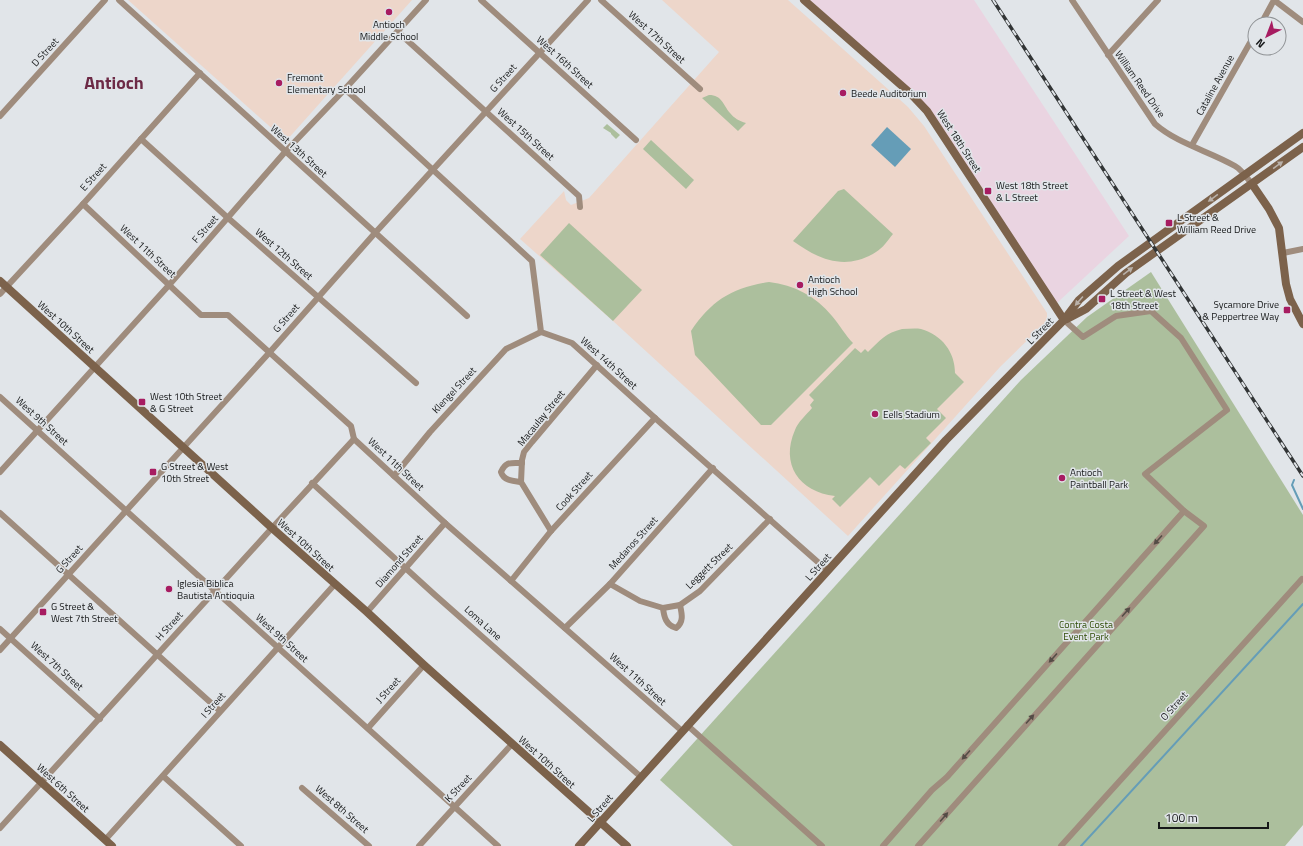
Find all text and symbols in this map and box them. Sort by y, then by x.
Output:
marker: Antioch Middle School [384,7,394,17]
street label: West 17th Street [625,7,689,67]
north arrow [1247,16,1287,56]
place label: Antioch Middle School [360,17,418,44]
street label: West 16th Street [533,32,597,92]
street label: D Street [28,34,62,70]
text: N [1252,35,1268,52]
street label: William Reed Drive [1111,47,1169,121]
street label: Cataline Avenue [1192,52,1238,118]
street label: G Street [486,60,520,96]
district label: Antioch [84,69,144,96]
place label: Fremont Elementary School [287,70,366,97]
marker: Fremont Elementary School [274,78,284,88]
place label: Beede Auditorium [851,86,927,101]
marker: Beede Auditorium [838,88,848,98]
street label: West 15th Street [494,104,558,164]
street label: West 18th Street [933,107,985,176]
street label: West 13th Street [267,121,331,181]
street label: E Street [76,159,110,194]
one-way arrow [1272,161,1283,169]
place label: West 18th Street & L Street [996,178,1069,205]
marker: West 18th Street & L Street [983,186,993,196]
one-way arrow [1208,194,1218,202]
place label: L Street & William Reed Drive [1177,210,1256,237]
street label: F Street [188,211,222,246]
marker: L Street & William Reed Drive [1164,218,1174,228]
street label: West 11th Street [117,221,180,281]
street label: West 12th Street [252,225,317,284]
one-way arrow [1123,267,1134,276]
place label: Antioch High School [808,272,858,299]
marker: Antioch High School [795,280,805,290]
place label: L Street & West 18th Street [1110,286,1176,313]
marker: L Street & West 18th Street [1097,294,1107,304]
one-way arrow [1074,296,1084,306]
street label: West 10th Street [34,297,98,357]
place label: Sycamore Drive & Peppertree Way [1202,297,1279,324]
street label: G Street [269,300,303,336]
marker: Sycamore Drive & Peppertree Way [1282,305,1292,315]
street label: L Street [1023,314,1057,348]
street label: West 14th Street [577,333,641,393]
street label: Klengel Street [428,363,480,417]
street label: Macaulay Street [514,386,569,449]
place label: West 10th Street & G Street [150,389,223,416]
street label: West 9th Street [12,393,72,449]
marker: West 10th Street & G Street [137,397,147,407]
place label: Eells Stadium [883,407,940,422]
marker: Eells Stadium [870,409,880,419]
street label: West 11th Street [365,434,428,494]
place label: G Street & West 10th Street [161,459,229,486]
place label: Antioch Paintball Park [1070,465,1128,492]
marker: G Street & West 10th Street [148,467,158,477]
street label: Cook Street [552,468,596,514]
marker: Antioch Paintball Park [1057,473,1067,483]
street label: Medanos Street [605,513,661,573]
street label: West 10th Street [274,515,338,575]
street label: Diamond Street [372,531,427,591]
one-way arrow [1153,535,1163,545]
street label: Leggett Street [682,539,736,592]
street label: G Street [52,541,86,577]
street label: L Street [801,549,835,584]
place label: Iglesia Biblica Bautista Antioquia [177,576,255,603]
marker: Iglesia Biblica Bautista Antioquia [164,584,174,594]
place label: G Street & West 7th Street [51,599,118,626]
street label: Loma Lane [461,602,505,644]
marker: G Street & West 7th Street [38,607,48,617]
one-way arrow [1122,607,1131,617]
street label: H Street [152,608,187,644]
street label: West 9th Street [252,610,312,666]
park label: Contra Costa Event Park [1059,617,1113,644]
street label: West 7th Street [27,638,87,694]
street label: West 11th Street [606,649,670,709]
one-way arrow [1048,653,1058,663]
street label: J Street [372,673,404,706]
street label: I Street [197,688,229,721]
street label: O Street [1157,688,1191,724]
one-way arrow [1026,714,1035,725]
street label: West 10th Street [515,732,579,792]
one-way arrow [962,750,971,761]
street label: West 6th Street [33,760,93,816]
street label: K Street [441,770,475,805]
street label: West 8th Street [312,782,372,837]
street label: L Street [584,790,617,825]
scale bar [1159,804,1268,830]
text: 100 m [1165,808,1198,827]
one-way arrow [939,812,948,821]

